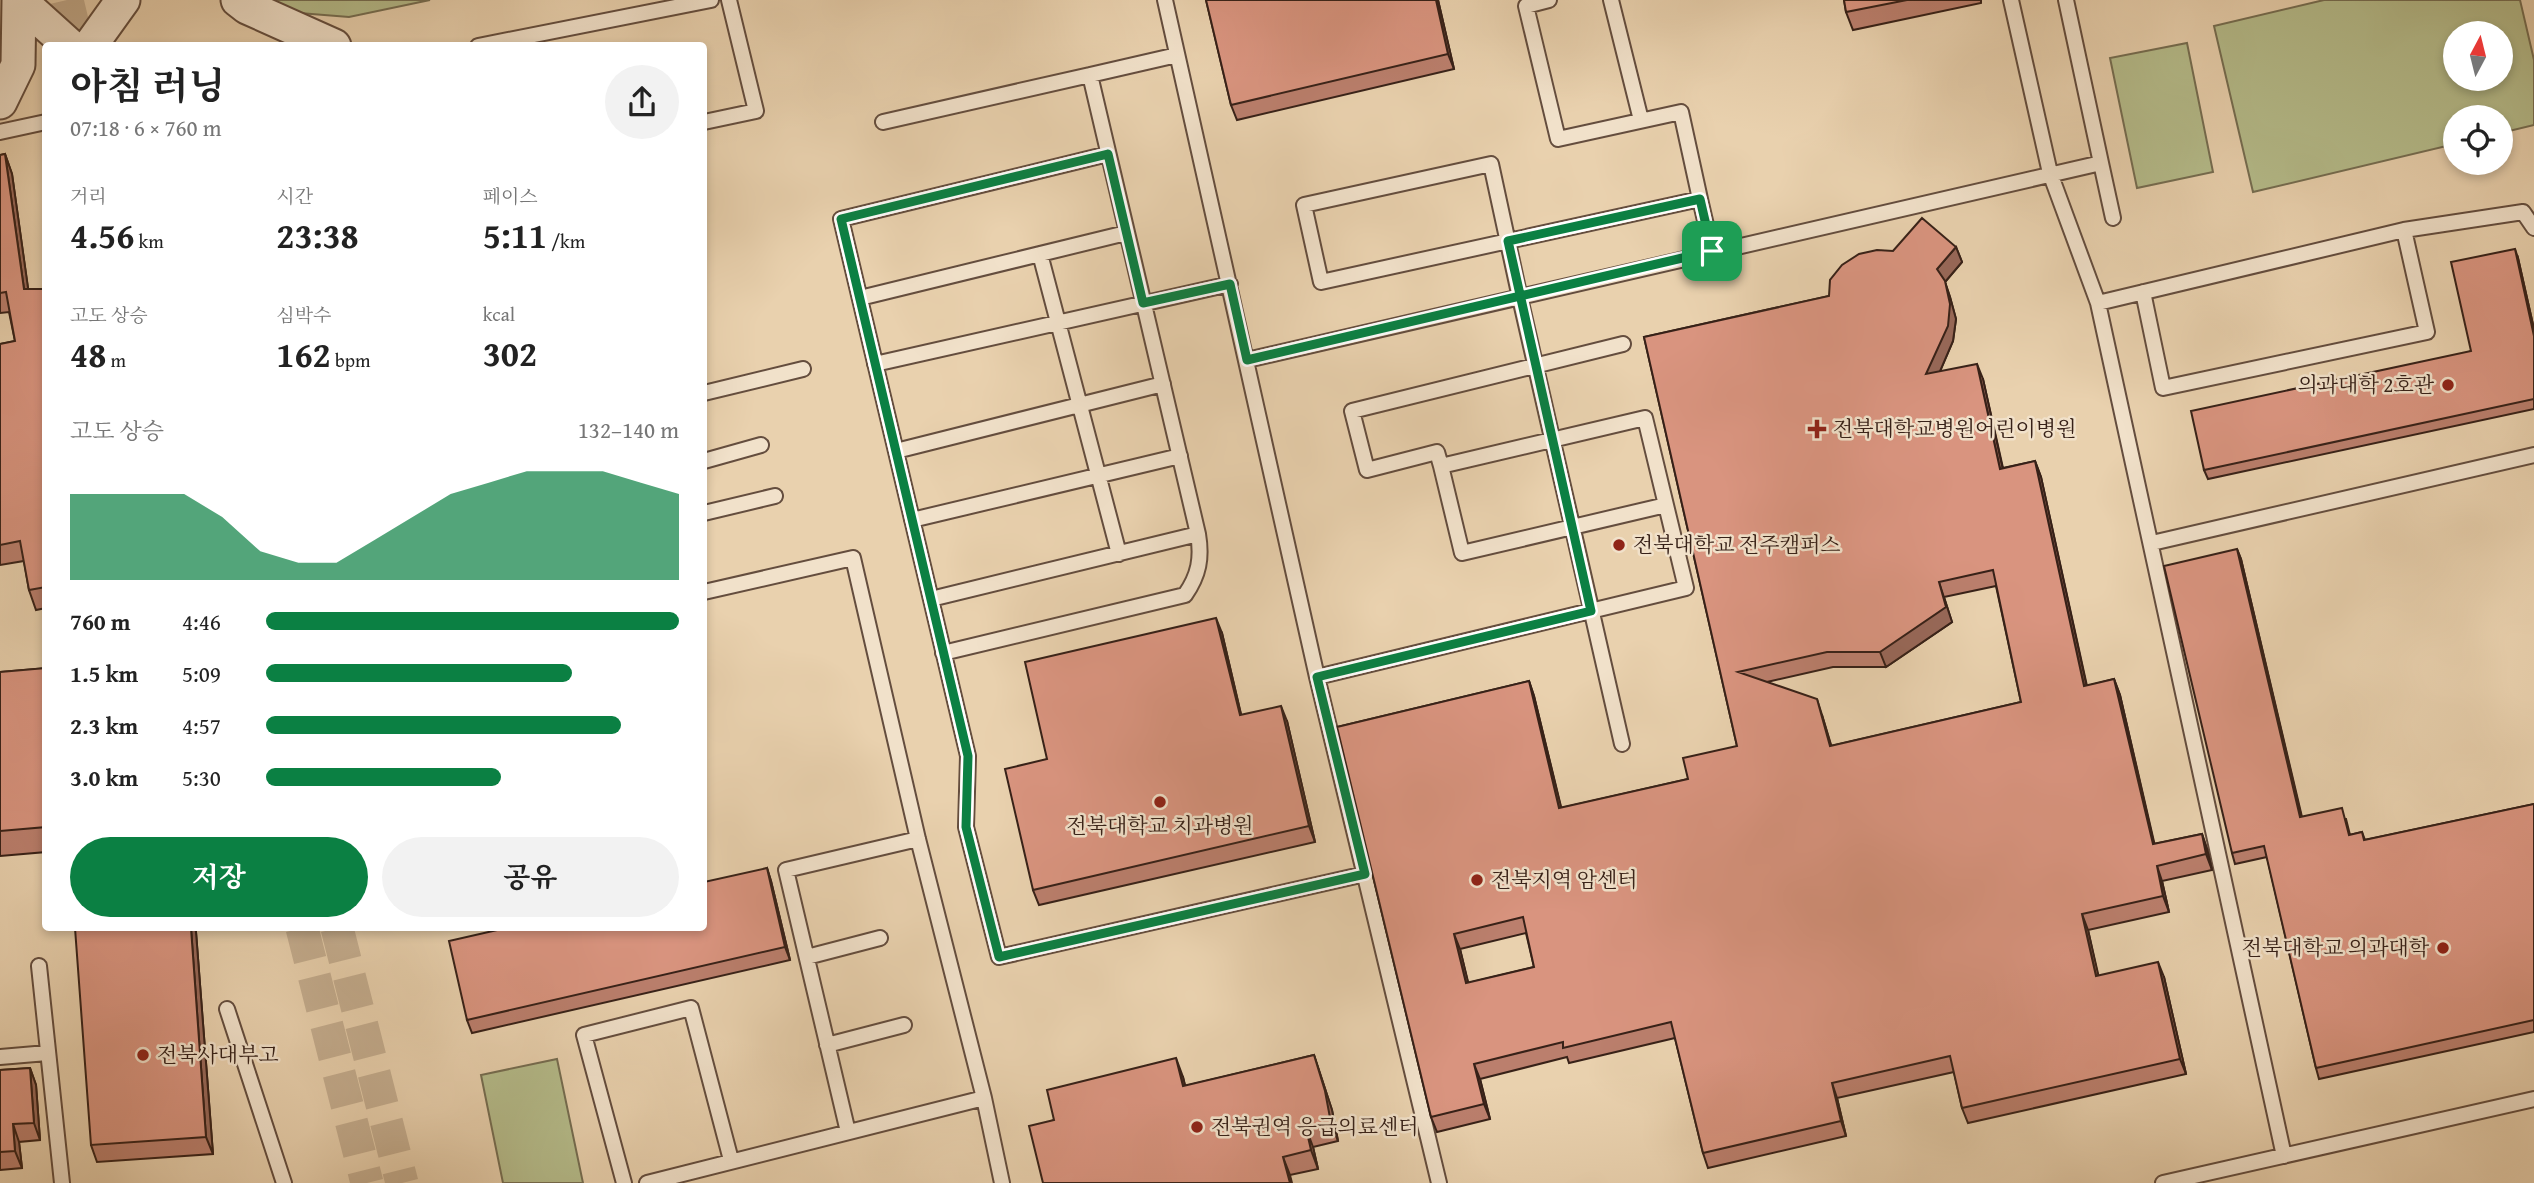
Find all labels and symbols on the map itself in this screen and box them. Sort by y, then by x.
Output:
north arrow [2443,21,2513,91]
pin [1682,221,1742,281]
place label: 의과대학 2호관 [2298,369,2435,400]
marker: 의과대학 2호관 [2440,377,2456,393]
place label: 전북대학교병원어린이병원 [1833,413,2076,444]
marker: 전북대학교병원어린이병원 [1807,419,1827,439]
place label: 전북대학교 전주캠퍼스 [1633,529,1840,560]
marker: 전북대학교 전주캠퍼스 [1611,537,1627,553]
marker: 전북대학교 치과병원 [1152,794,1168,810]
place label: 전북대학교 치과병원 [1066,810,1254,841]
place label: 전북지역 암센터 [1491,864,1638,895]
marker: 전북지역 암센터 [1469,872,1485,888]
place label: 전북대학교 의과대학 [2242,932,2430,963]
marker: 전북대학교 의과대학 [2435,940,2451,956]
place label: 전북사대부고 [157,1039,279,1070]
marker: 전북사대부고 [135,1047,151,1063]
place label: 전북권역 응급의료센터 [1211,1111,1418,1142]
marker: 전북권역 응급의료센터 [1189,1119,1205,1135]

